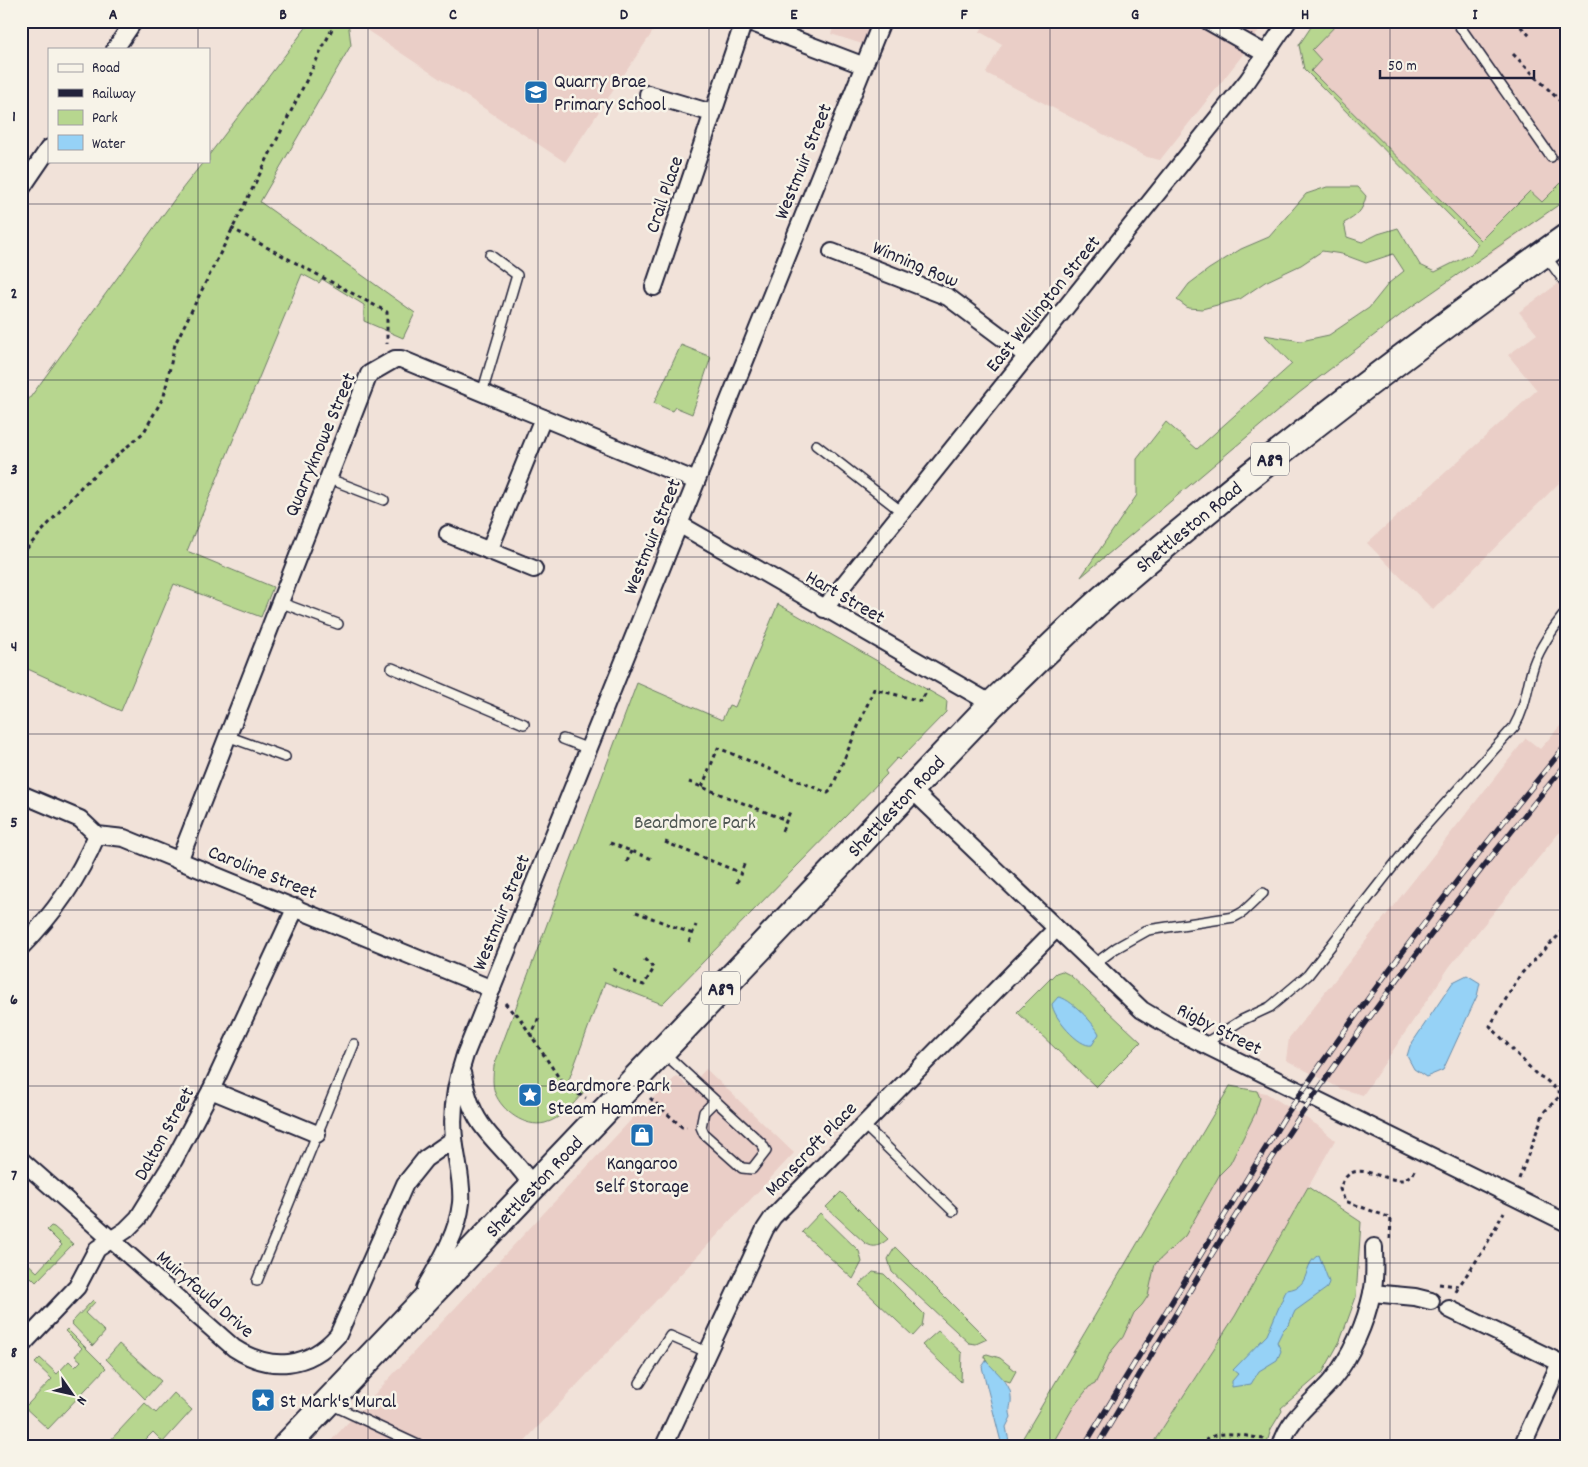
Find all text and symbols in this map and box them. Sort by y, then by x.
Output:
text: A [109,4,118,27]
text: B [279,4,287,27]
text: C [449,4,457,27]
text: D [620,4,629,27]
text: E [790,4,798,27]
text: F [960,4,968,27]
text: G [1131,4,1139,27]
text: H [1301,4,1309,27]
text: I [1473,4,1479,27]
legend [48,48,210,162]
scale bar [1380,48,1534,80]
text: 50 m [1388,56,1417,78]
text: Road [92,58,120,80]
place label: Quarry Brae Primary School [554,69,666,120]
school or university icon: Quarry Brae Primary School [523,79,549,105]
text: Railway [92,84,136,106]
street label: Westmuir Street [769,100,841,224]
text: 1 [12,106,16,129]
text: Park [92,108,118,130]
text: Water [92,134,126,156]
street label: Crail Place [640,153,692,237]
street label: East Wellington Street [980,230,1108,379]
street label: Winning Row [867,235,962,297]
text: 2 [11,283,18,306]
street label: Quarryknowe Street [279,369,365,521]
road number: A89 [1251,442,1289,476]
text: 3 [10,459,18,482]
street label: Westmuir Street [618,475,690,599]
street label: Shettleston Road [1131,476,1249,581]
street label: Hart Street [800,565,889,633]
text: 4 [11,636,17,659]
street label: Shettleston Road [842,750,953,865]
park label: Beardmore Park [634,810,756,838]
text: 5 [10,812,18,835]
street label: Caroline Street [203,839,321,908]
street label: Westmuir Street [467,851,539,975]
road number: A89 [702,971,740,1004]
text: 6 [10,989,18,1012]
street label: Rigby Street [1171,997,1266,1064]
place label: Beardmore Park Steam Hammer [548,1073,670,1124]
place icon: Beardmore Park Steam Hammer [517,1082,543,1108]
street label: Dalton Street [128,1083,203,1186]
street label: Manscroft Place [760,1096,865,1204]
shop icon: Kangaroo Self Storage [629,1122,655,1148]
street label: Shettleston Road [480,1131,591,1245]
place label: Kangaroo Self Storage [595,1151,689,1202]
text: 7 [11,1165,17,1188]
street label: Muiryfauld Drive [149,1245,259,1346]
text: 8 [11,1342,18,1365]
north arrow [48,1370,98,1420]
place icon: St Mark's Mural [250,1387,276,1413]
place label: St Mark's Mural [280,1389,397,1417]
text: N [71,1392,91,1409]

